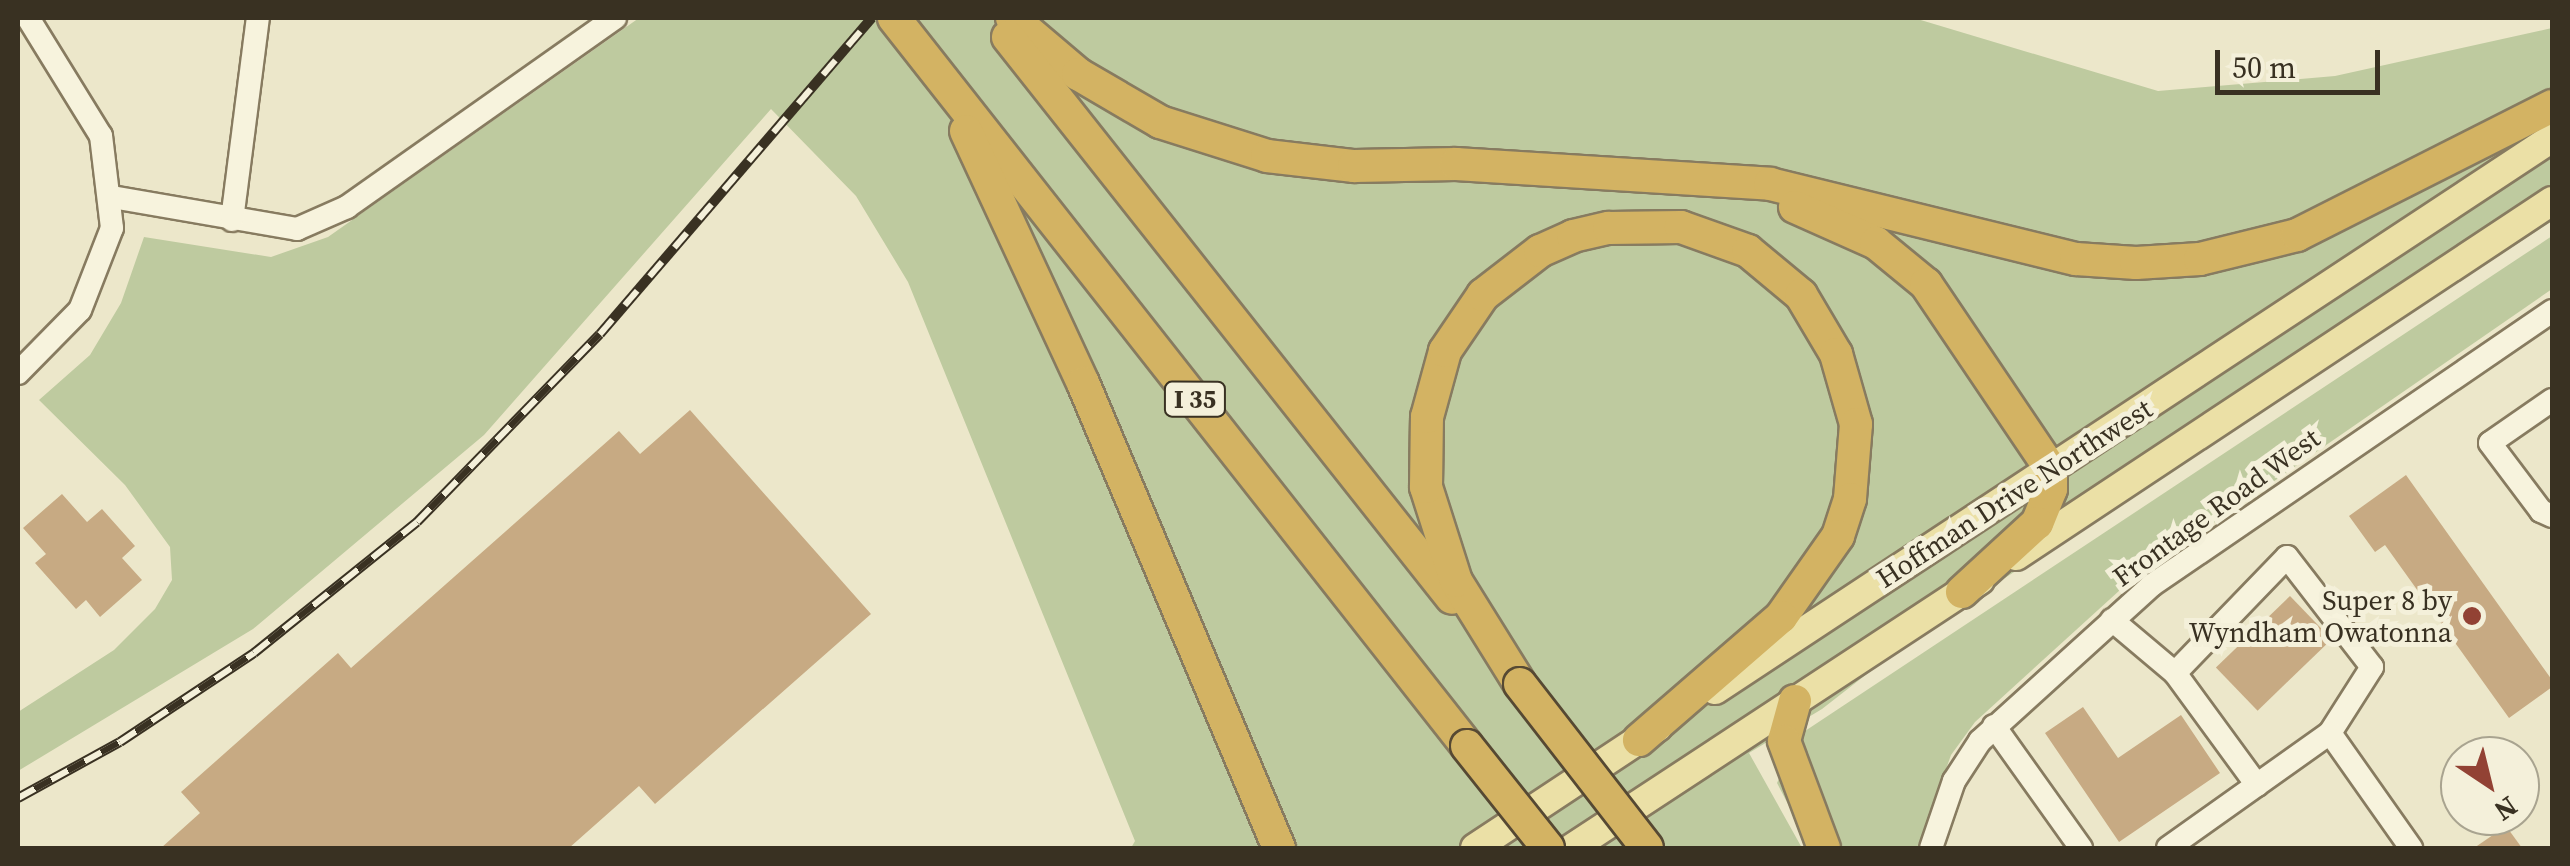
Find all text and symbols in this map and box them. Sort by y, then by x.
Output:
scale bar [2220,30,2385,92]
text: 50 m [2232,47,2296,88]
road number: I 35 [1162,379,1228,419]
street label: Hoffman Drive Northwest [1870,391,2158,595]
street label: Frontage Road West [2106,421,2326,593]
place label: Super 8 by Wyndham Owatonna [2189,583,2452,649]
marker: Super 8 by Wyndham Owatonna [2461,605,2483,627]
north arrow [2440,736,2540,836]
text: N [2487,788,2525,830]

